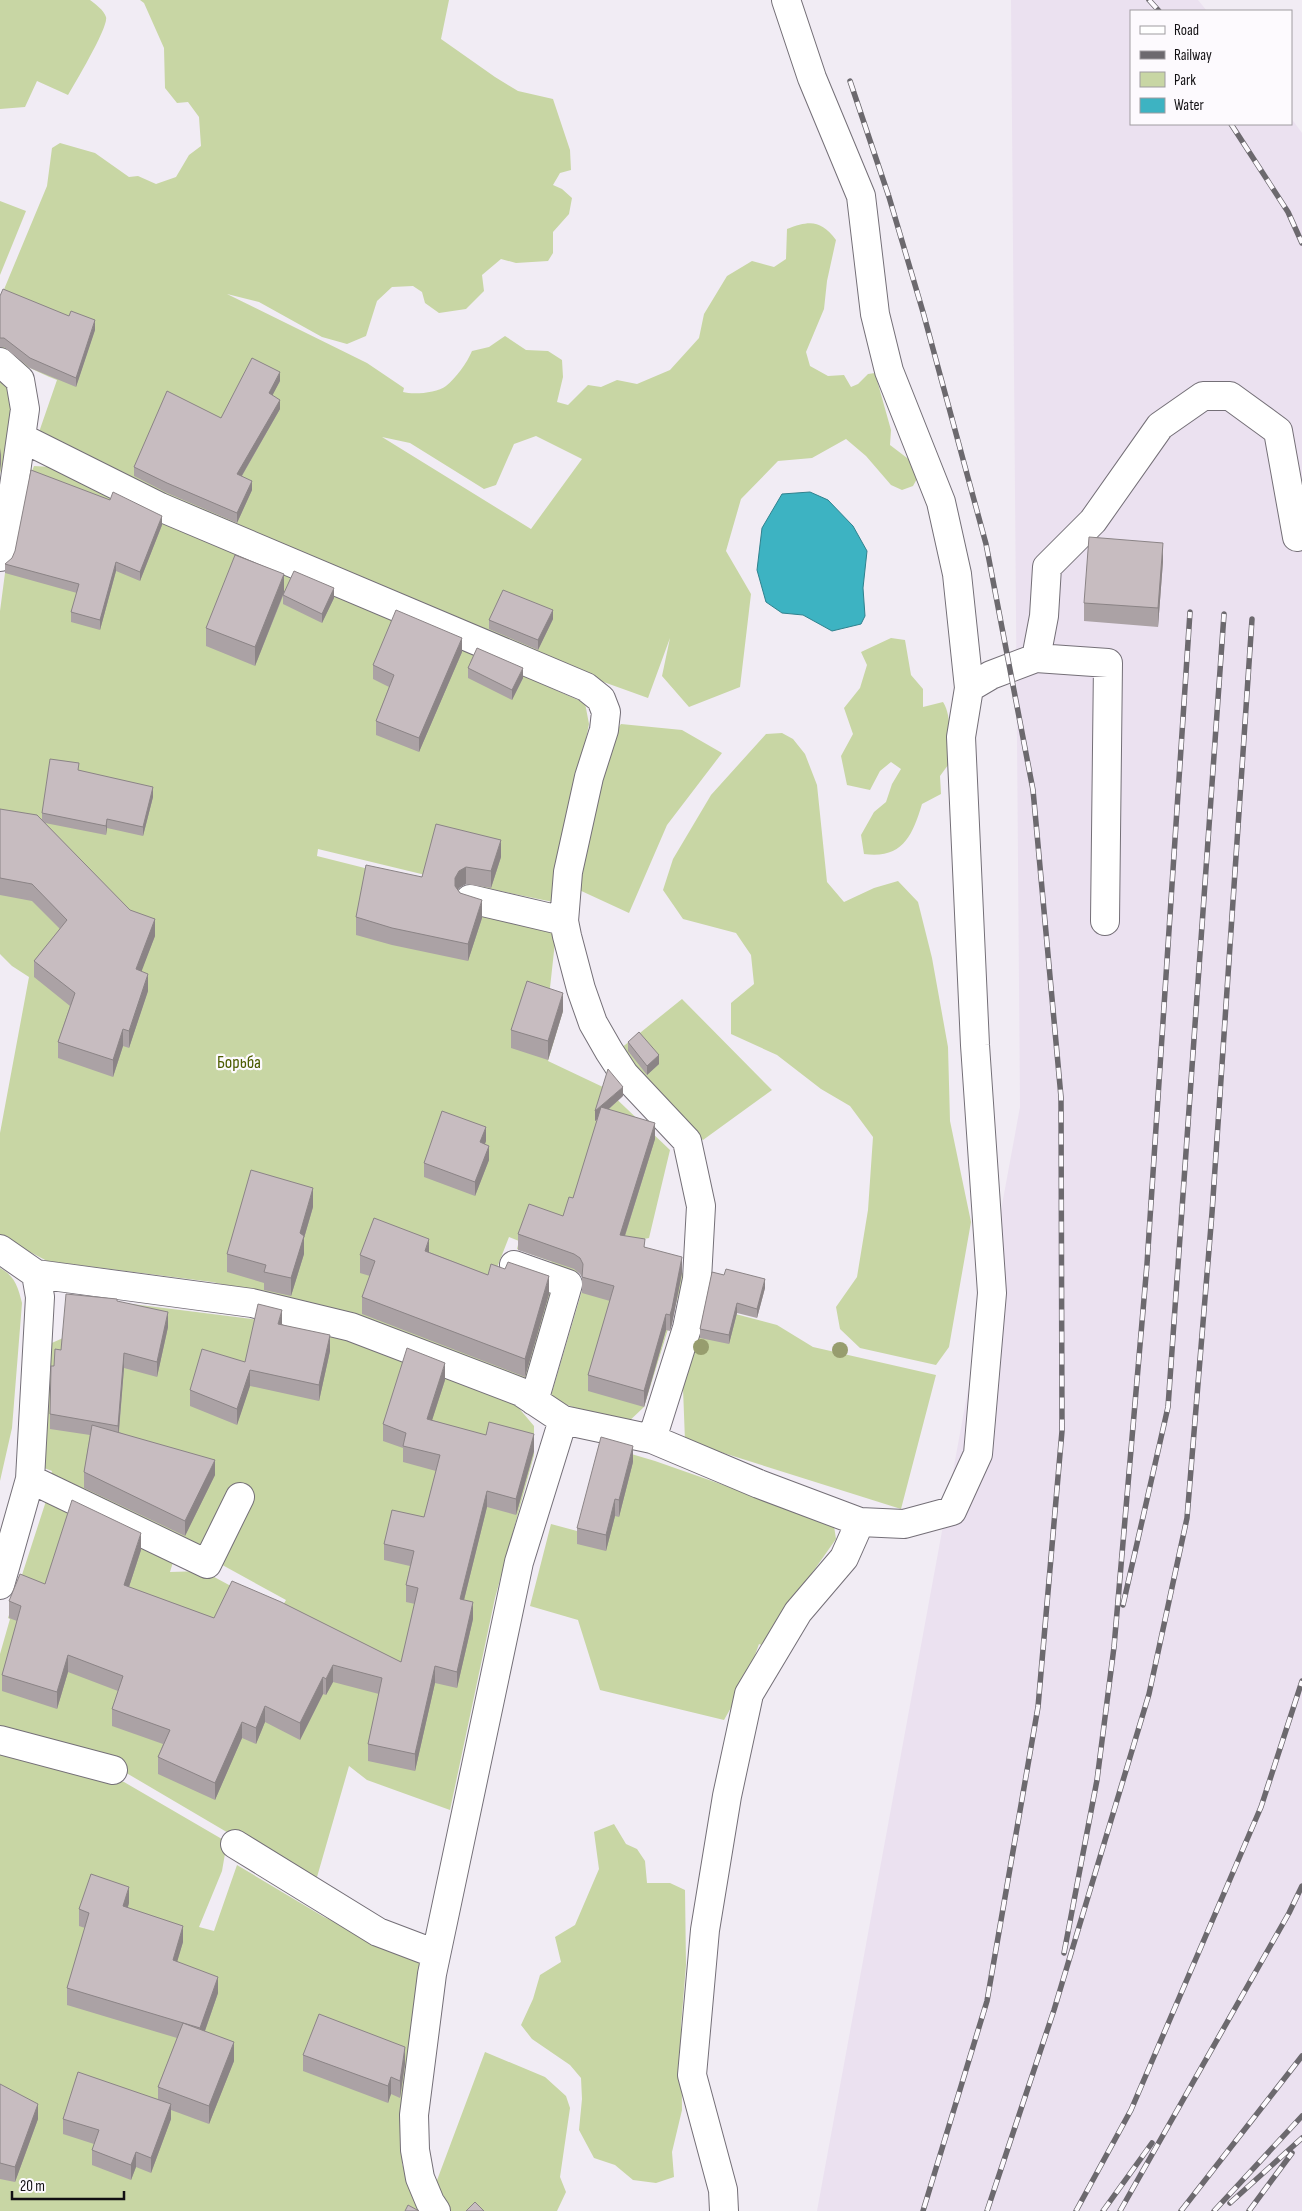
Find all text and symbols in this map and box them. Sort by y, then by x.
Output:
legend [1130,10,1292,125]
text: Road [1174,21,1199,40]
text: Railway [1174,46,1212,65]
text: Park [1174,71,1196,90]
text: Water [1174,96,1205,115]
park label: Борьба [217,1052,261,1073]
scale bar [12,2168,125,2200]
text: 20 m [20,2177,45,2196]

